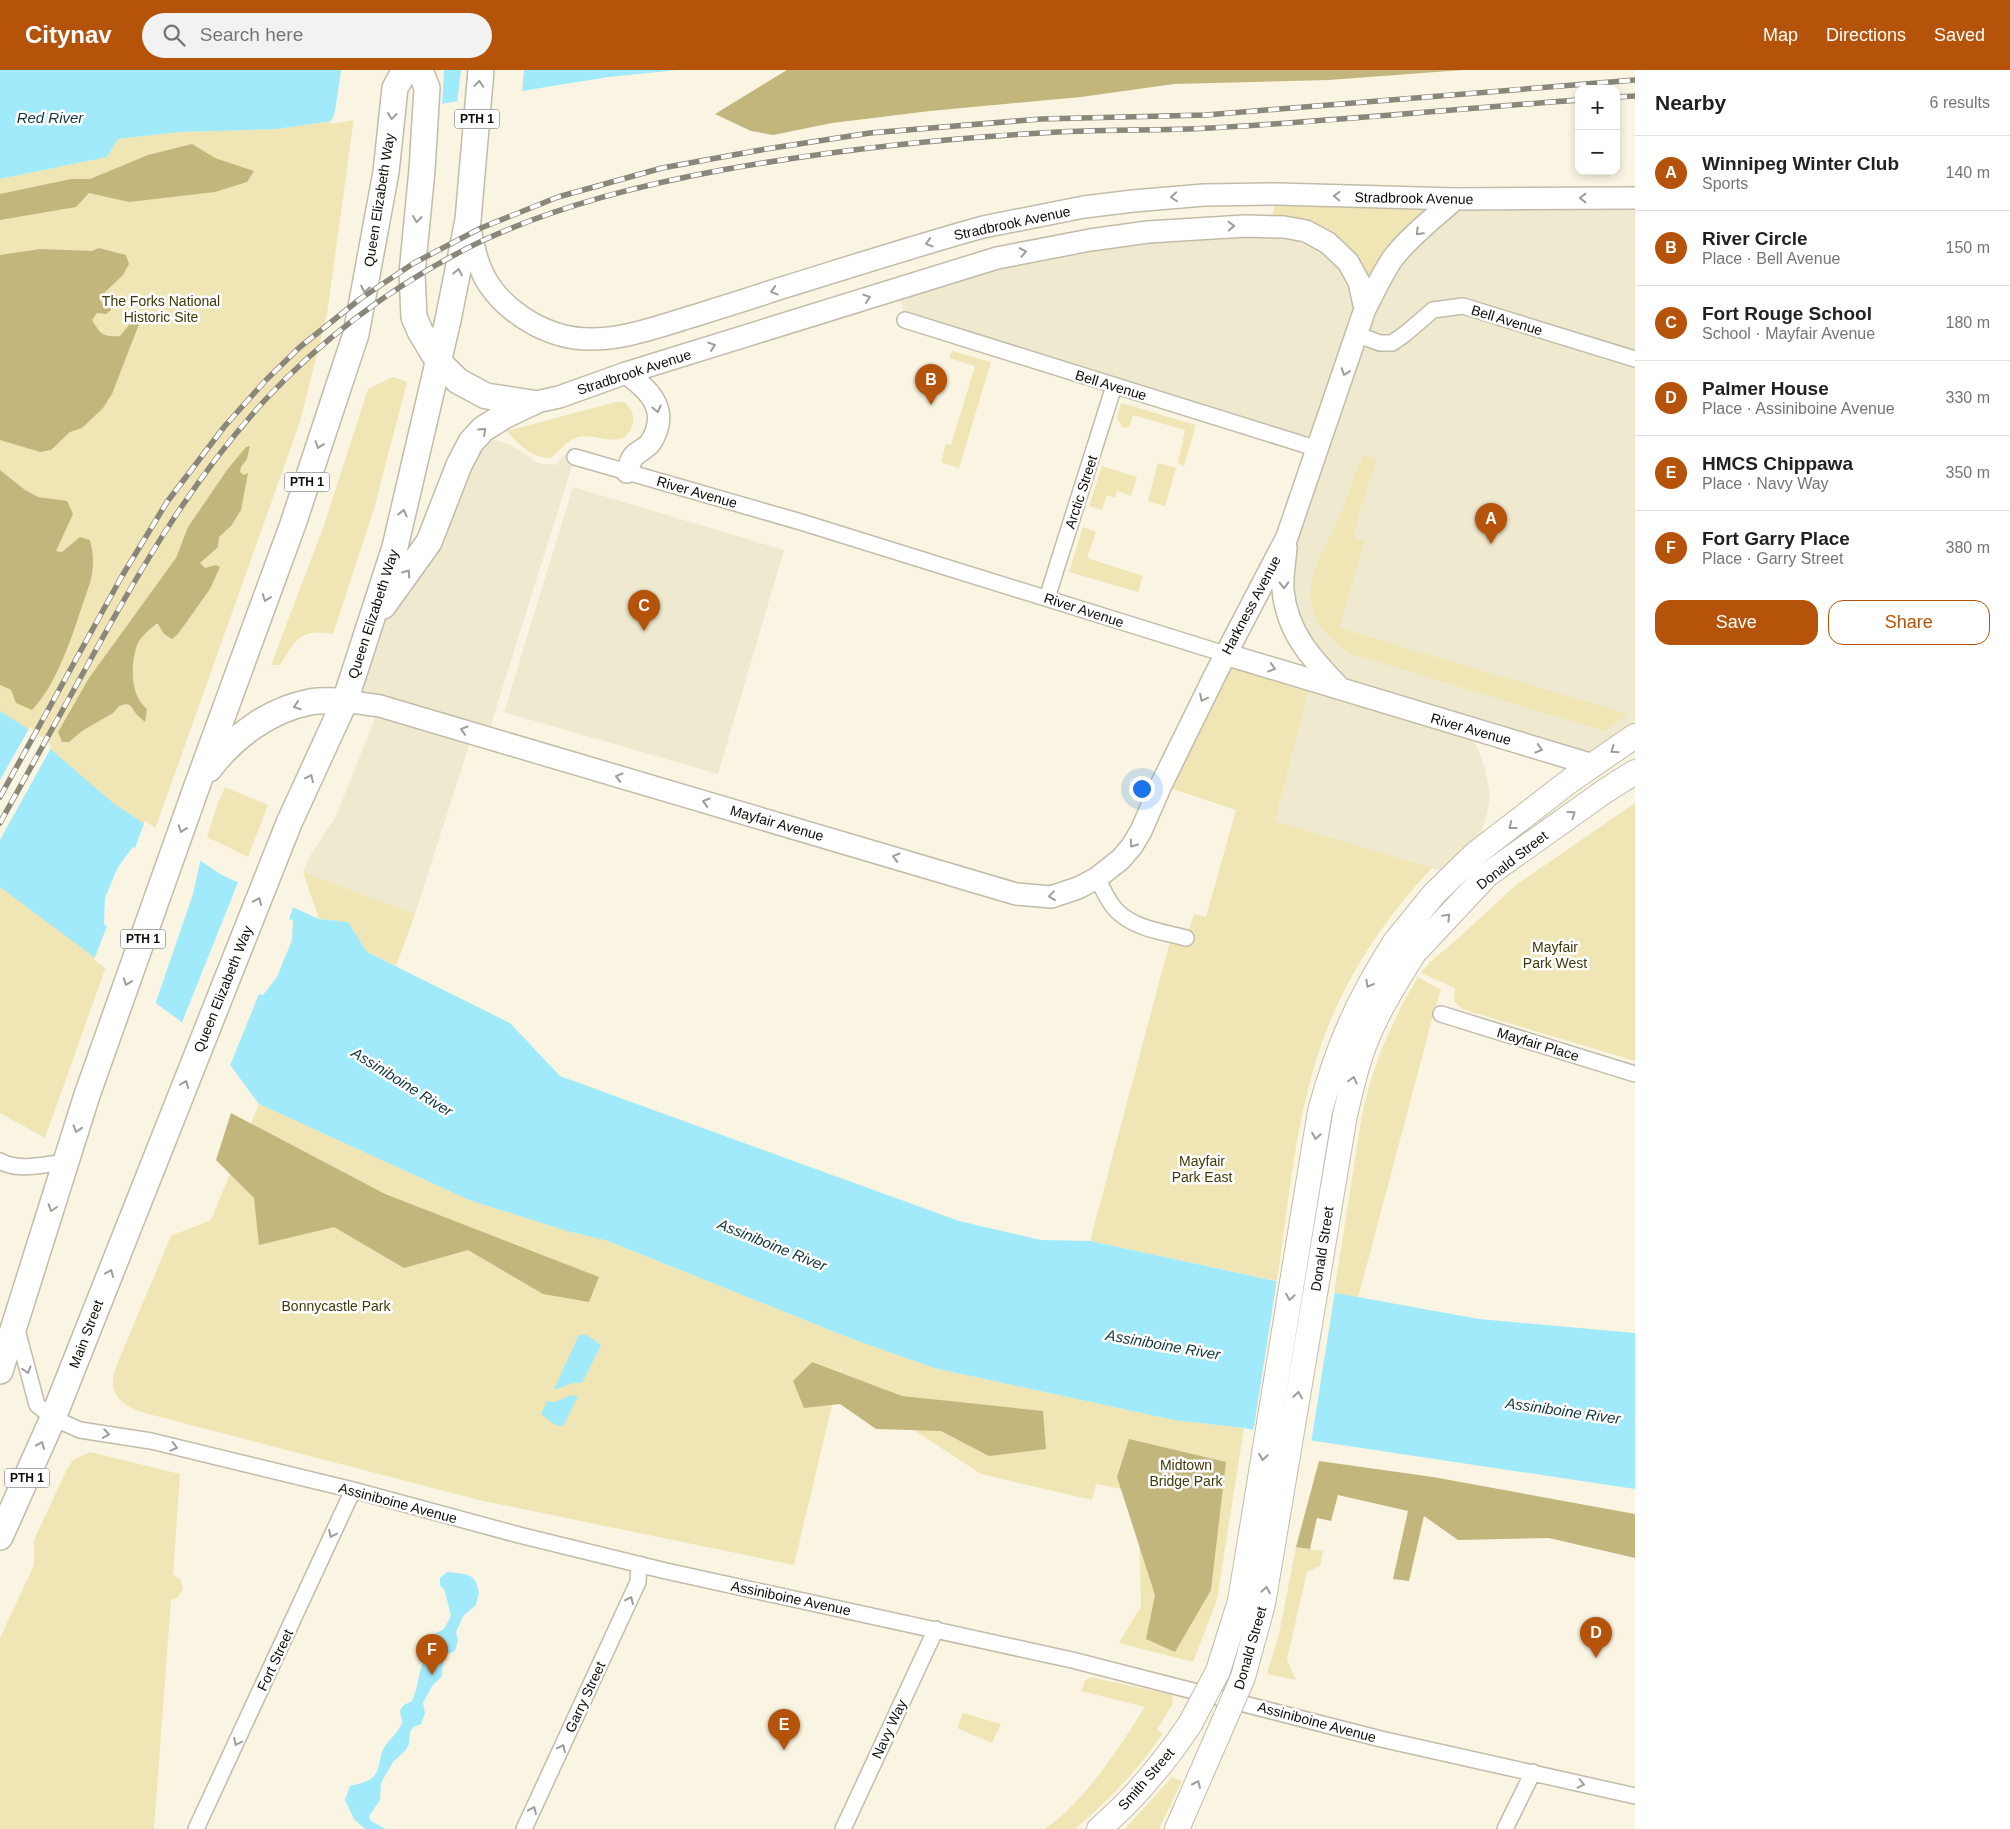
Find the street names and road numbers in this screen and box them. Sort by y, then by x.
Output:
road number: PTH 1 [454,110,500,129]
street label: Queen Elizabeth Way [361,132,397,268]
street label: Stradbrook Avenue [1354,189,1474,207]
street label: Stradbrook Avenue [952,203,1072,243]
street label: Bell Avenue [1469,302,1545,338]
street label: Stradbrook Avenue [575,346,693,398]
street label: Bell Avenue [1073,367,1149,403]
street label: Arctic Street [1062,453,1100,531]
road number: PTH 1 [284,472,330,492]
street label: River Avenue [655,473,739,511]
street label: Queen Elizabeth Way [345,547,401,681]
street label: Harkness Avenue [1218,553,1284,657]
street label: River Avenue [1042,590,1126,631]
street label: River Avenue [1429,710,1513,748]
street label: Mayfair Avenue [729,802,826,844]
street label: Donald Street [1473,827,1551,893]
street label: Queen Elizabeth Way [190,923,256,1055]
road number: PTH 1 [120,930,166,949]
street label: Mayfair Place [1495,1024,1581,1064]
street label: Donald Street [1307,1205,1337,1293]
street label: Main Street [66,1298,106,1370]
road number: PTH 1 [5,1469,50,1488]
street label: Assiniboine Avenue [337,1479,459,1527]
street label: Assiniboine Avenue [730,1577,853,1619]
street label: Donald Street [1231,1605,1270,1691]
street label: Fort Street [254,1627,296,1693]
street label: Garry Street [562,1659,608,1735]
street label: Navy Way [868,1697,910,1761]
street label: Assiniboine Avenue [1256,1698,1378,1746]
street label: Smith Street [1115,1745,1177,1813]

